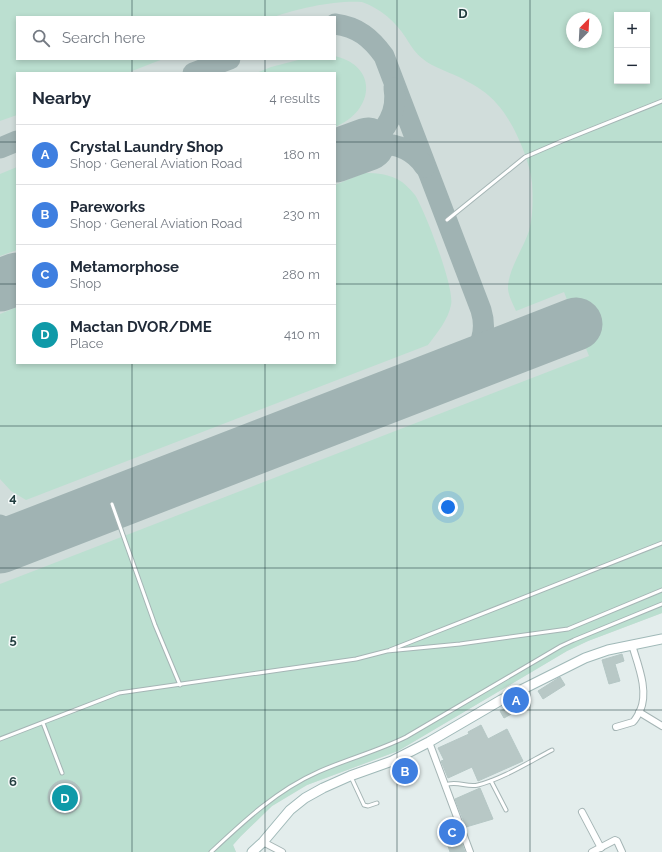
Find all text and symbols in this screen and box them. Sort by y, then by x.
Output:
text: D [458,6,468,21]
north arrow [566,12,602,48]
map controls [614,12,650,84]
button: + [614,12,650,48]
search box [16,16,336,60]
icon: search [30,27,52,49]
text: Search here [62,29,145,47]
button: − [614,48,650,84]
text: Nearby [32,88,91,108]
text: 4 results [269,91,320,106]
text: Crystal Laundry Shop [70,138,223,156]
text: A [41,147,49,162]
text: 180 m [284,147,320,162]
text: Shop · General Aviation Road [70,156,242,171]
text: Pareworks [70,198,145,216]
text: B [41,207,49,222]
text: 230 m [283,207,320,222]
text: Shop · General Aviation Road [70,216,242,231]
text: Metamorphose [70,258,179,276]
text: C [41,267,49,282]
text: 280 m [282,267,320,282]
text: Shop [70,276,101,291]
text: Mactan DVOR/DME [70,318,212,336]
text: D [40,327,50,342]
text: 410 m [284,327,320,342]
text: Place [70,336,103,351]
text: 4 [9,490,17,505]
your location [438,497,458,517]
text: 5 [9,632,17,647]
pin: A [503,685,529,715]
pin: B [392,756,418,786]
text: 6 [9,774,17,789]
pin: D [52,783,78,813]
pin: C [439,817,465,847]

